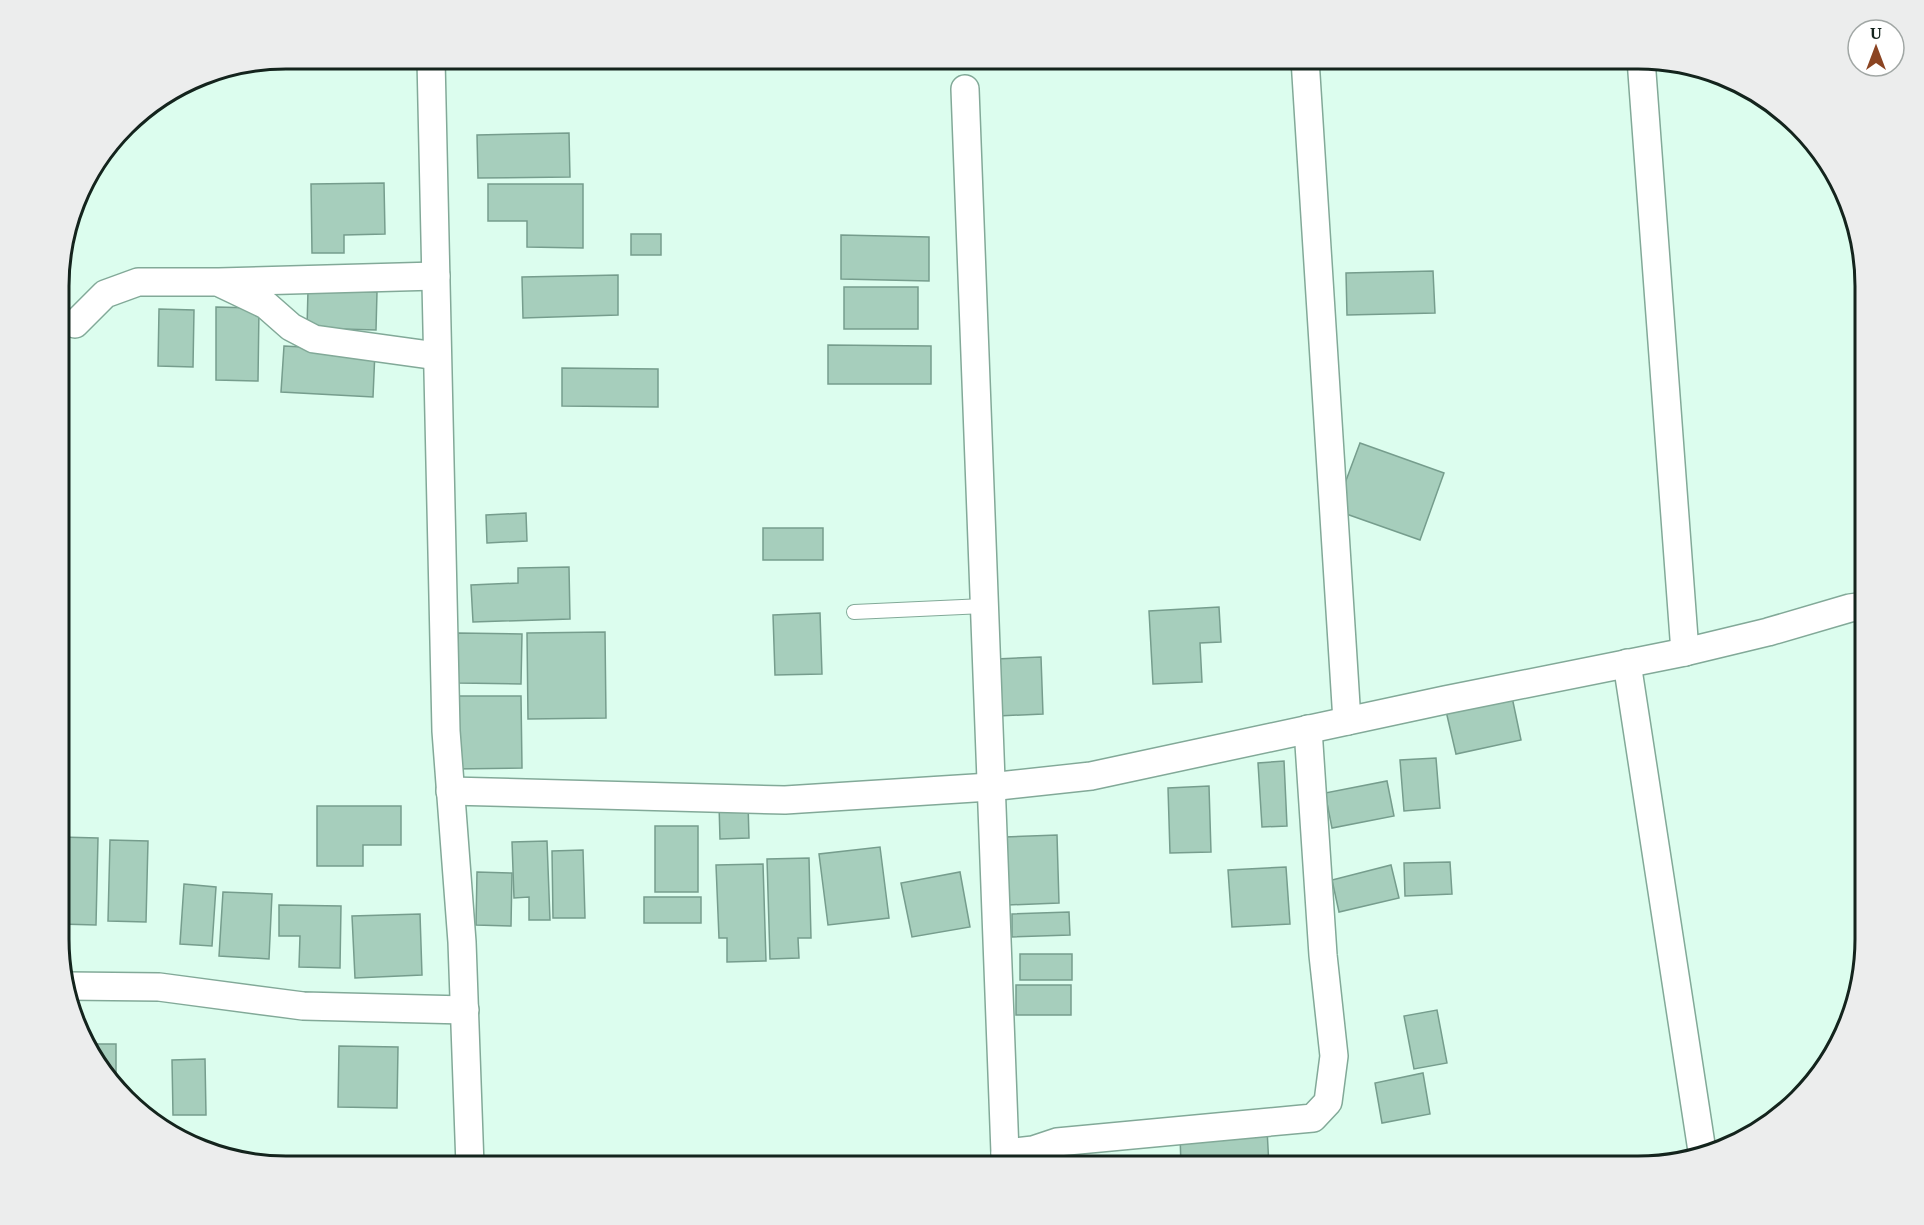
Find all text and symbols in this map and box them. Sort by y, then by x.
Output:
north arrow [1846,18,1906,78]
text: U [1870,22,1882,44]

